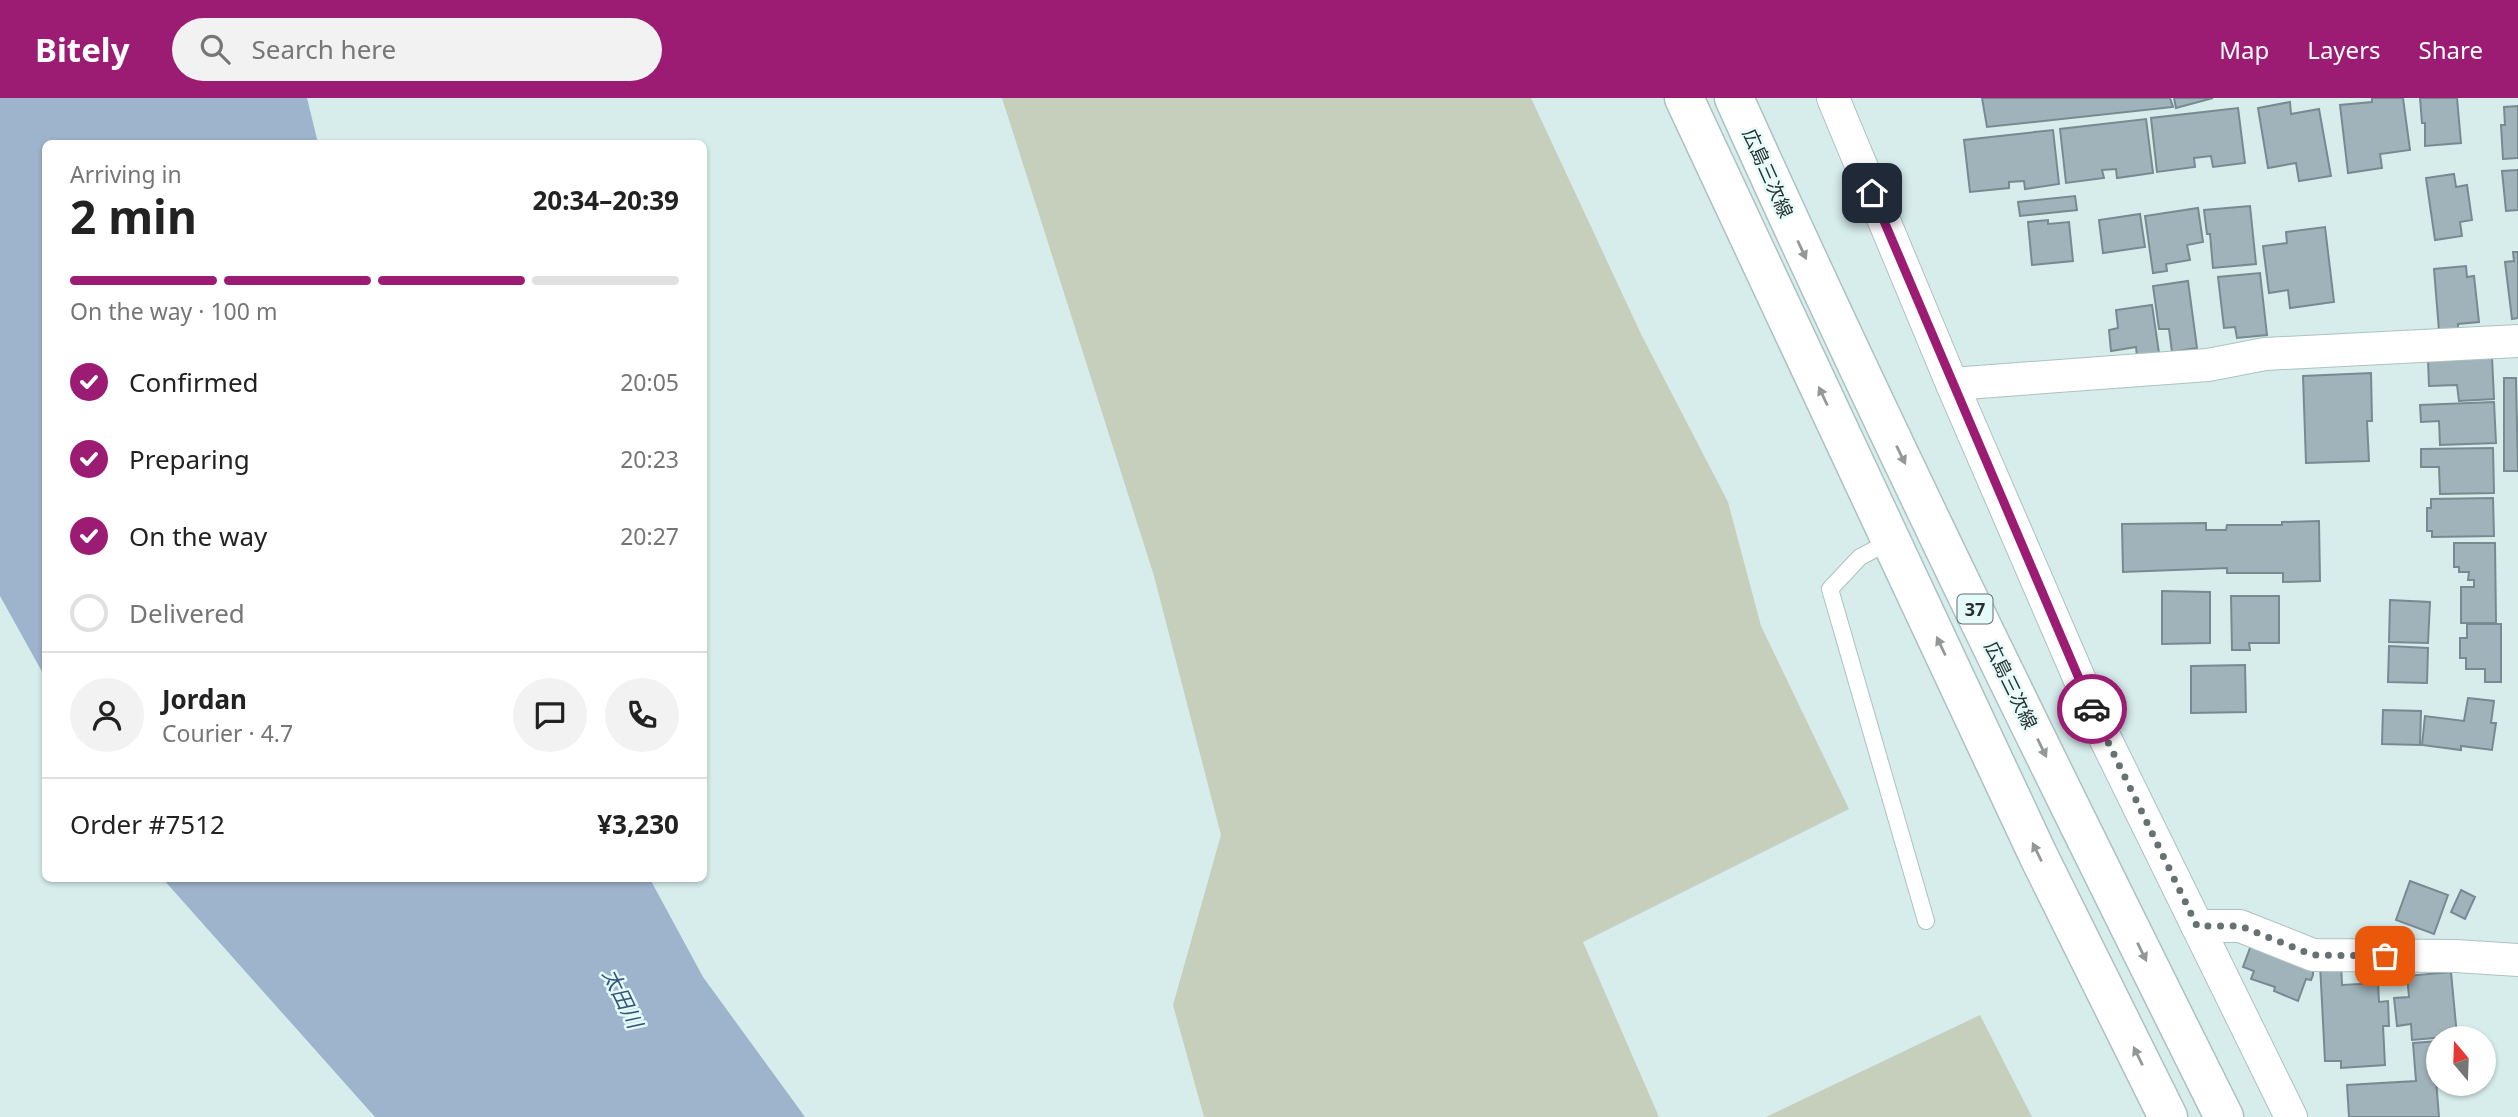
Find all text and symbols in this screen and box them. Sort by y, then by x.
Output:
search box [172,18,662,81]
text: Bitely [35,27,130,72]
icon: search [196,30,234,68]
text: Search here [252,31,396,67]
text: Map [2219,33,2269,66]
text: Layers [2307,33,2381,66]
text: Share [2419,33,2483,66]
street label: 広島三次線 [1737,124,1799,222]
text: Arriving in [70,158,182,190]
pin [1842,163,1902,223]
icon: home [1853,174,1891,212]
text: 20:34–20:39 [532,182,679,218]
text: 2 min [70,185,197,247]
one-way arrow [1797,239,1808,260]
text: On the way · 100 m [70,295,277,327]
icon: check [70,363,108,401]
text: Confirmed [129,364,259,400]
text: 20:05 [620,366,679,398]
one-way arrow [1818,385,1829,406]
icon: check [70,440,108,478]
text: Preparing [129,441,250,477]
text: 20:23 [620,443,679,475]
one-way arrow [1895,445,1906,465]
icon: check [70,517,108,555]
text: On the way [129,518,267,554]
text: 20:27 [620,520,679,552]
road number: 37 [1958,594,1993,624]
text: Delivered [129,595,245,631]
one-way arrow [1935,636,1946,656]
street label: 広島三次線 [1978,637,2044,733]
courier [2057,674,2127,744]
button: person [70,678,144,752]
button: chat [513,678,587,752]
button: phone [605,678,679,752]
text: Jordan [162,681,247,717]
icon: car [2073,690,2111,728]
text: Courier · 4.7 [162,717,293,749]
one-way arrow [2036,738,2047,758]
text: Order #7512 [70,806,225,842]
text: ¥3,230 [597,806,679,842]
one-way arrow [2031,842,2043,862]
pin [2355,926,2415,986]
icon: bag [2366,937,2404,975]
one-way arrow [2136,942,2147,962]
water label: 太田川 [597,964,650,1034]
north arrow [2426,1026,2496,1096]
map controls [2426,1026,2496,1096]
one-way arrow [2132,1046,2143,1066]

